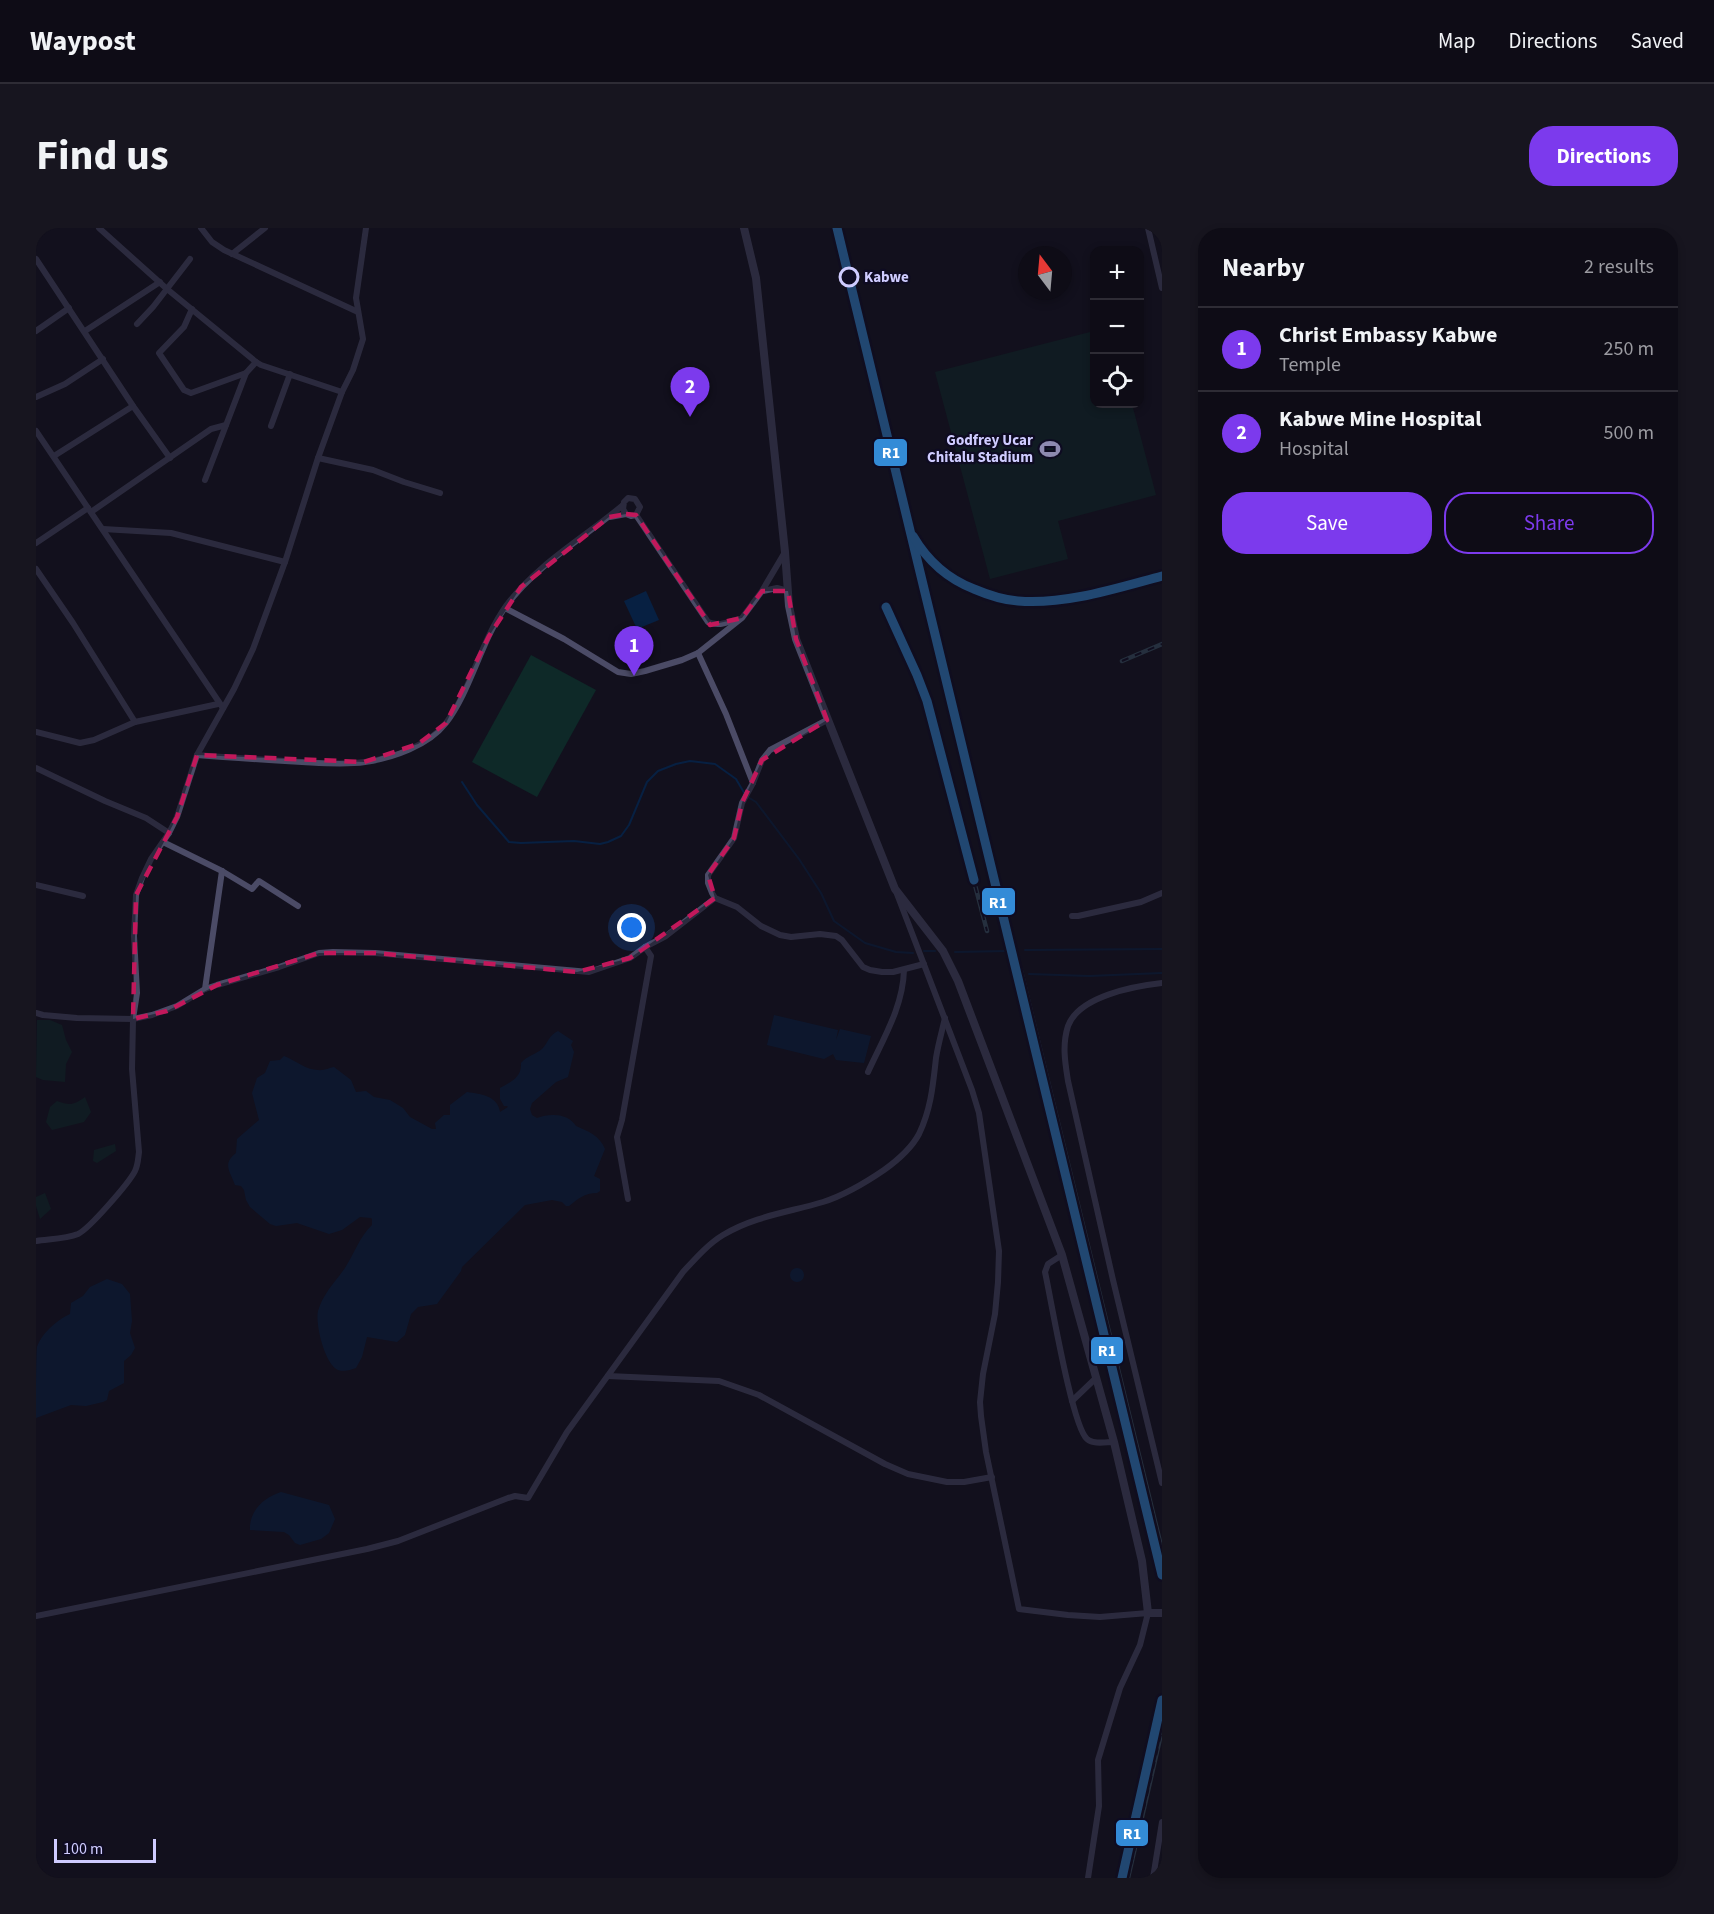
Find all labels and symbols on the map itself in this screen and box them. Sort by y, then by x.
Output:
north arrow [1018,246,1072,300]
marker: Kabwe [839,267,859,287]
place label: Kabwe [864,267,909,288]
pin: 2 [670,368,710,417]
place label: Godfrey Ucar Chitalu Stadium [927,430,1033,468]
sports icon: Godfrey Ucar Chitalu Stadium [1038,437,1062,461]
line badge: R1 [873,438,908,467]
text: R1 [882,442,900,464]
pin: 1 [614,626,654,676]
line badge: R1 [981,887,1016,916]
text: R1 [989,892,1007,914]
your location [617,913,646,942]
line badge: R1 [1090,1336,1124,1365]
text: R1 [1098,1340,1116,1362]
line badge: R1 [1115,1819,1149,1847]
text: R1 [1123,1823,1141,1845]
scale bar [54,1836,156,1864]

